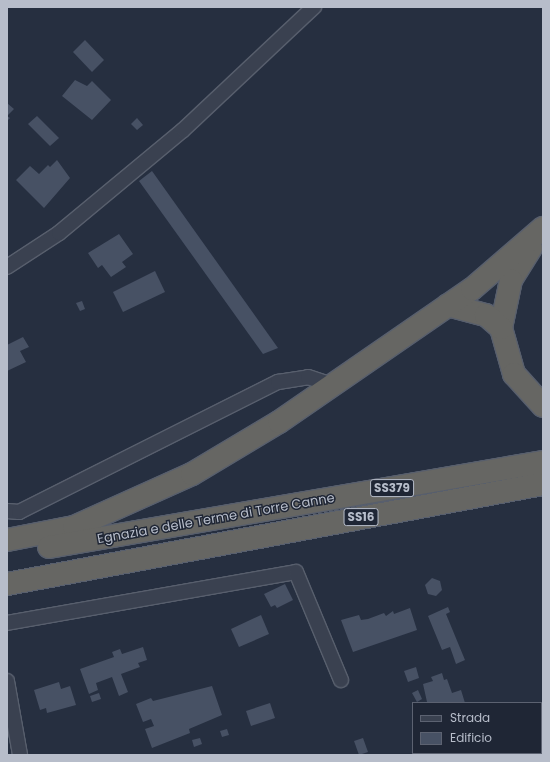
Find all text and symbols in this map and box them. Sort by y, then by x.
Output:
road number: SS379 [370,478,414,498]
street label: Egnazia e delle Terme di Torre Canne [96,490,336,548]
road number: SS16 [343,507,379,527]
legend [412,702,542,754]
text: Strada [450,709,490,726]
text: Edificio [450,729,492,746]

